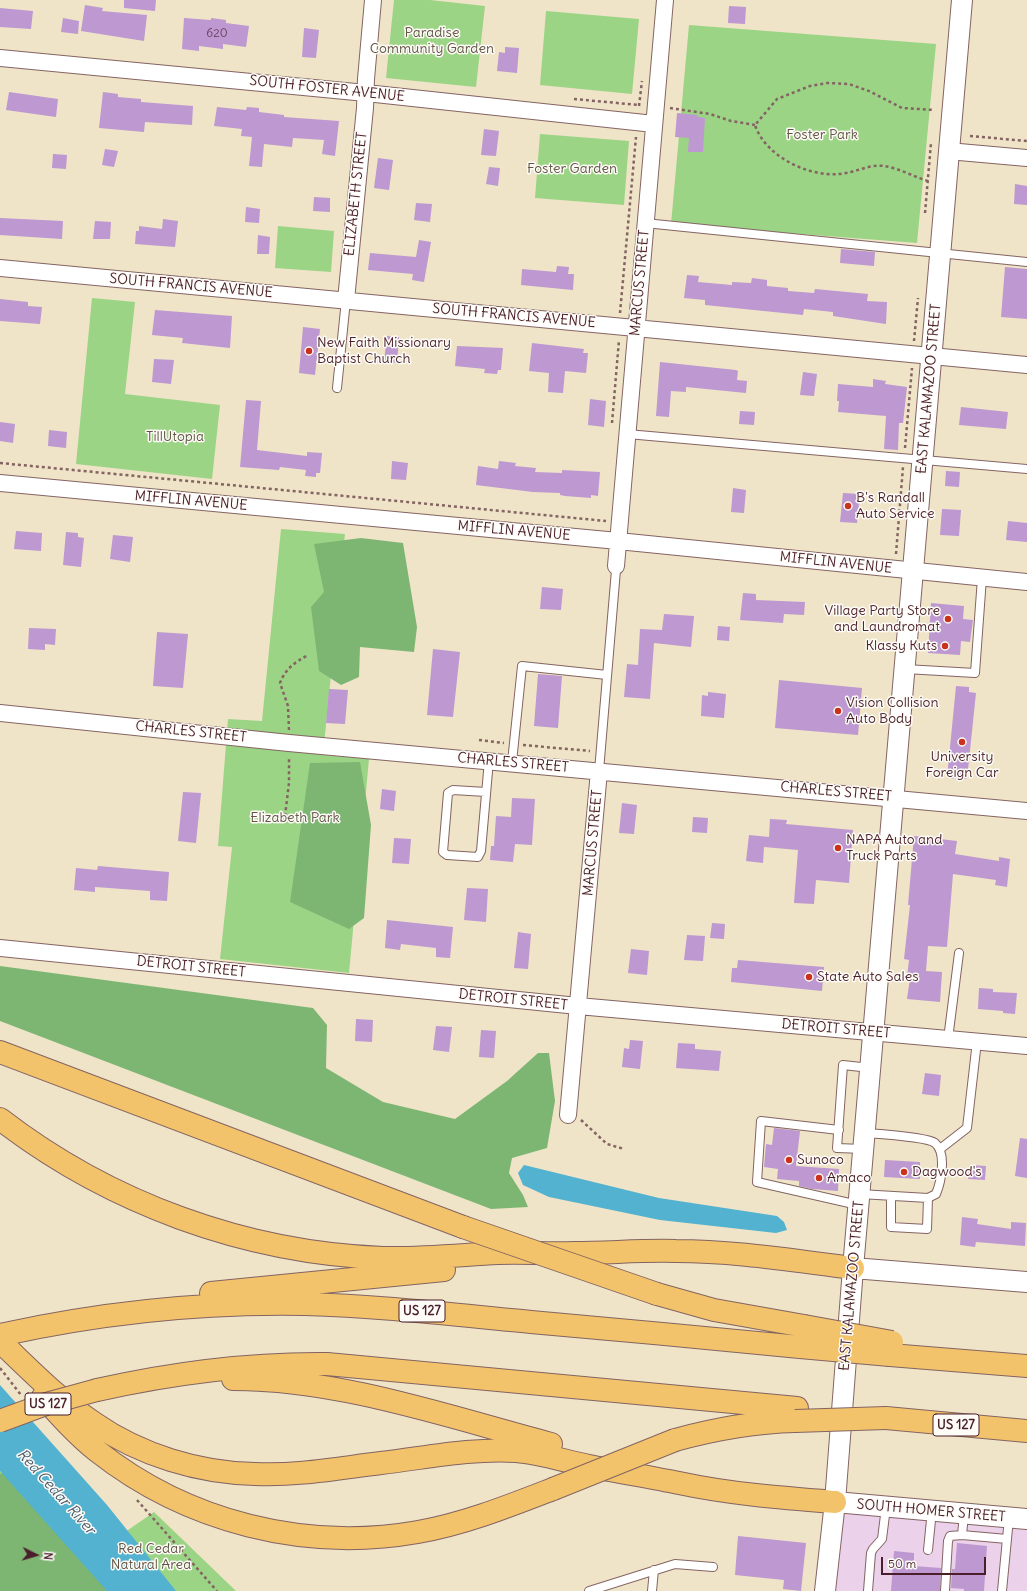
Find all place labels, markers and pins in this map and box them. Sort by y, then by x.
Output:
place label: New Faith Missionary Baptist Church [317,335,451,368]
marker: New Faith Missionary Baptist Church [304,346,314,356]
place label: B's Randall Auto Service [856,490,934,522]
marker: B's Randall Auto Service [843,501,853,511]
place label: Village Party Store and Laundromat [824,603,940,636]
marker: Village Party Store and Laundromat [943,614,953,624]
place label: Klassy Kuts [865,638,937,654]
marker: Klassy Kuts [940,641,950,651]
place label: Vision Collision Auto Body [846,695,939,728]
marker: Vision Collision Auto Body [833,706,843,716]
marker: University Foreign Car [957,737,967,747]
place label: University Foreign Car [925,749,999,782]
place label: NAPA Auto and Truck Parts [846,832,942,864]
marker: NAPA Auto and Truck Parts [833,843,843,853]
place label: State Auto Sales [817,969,919,985]
marker: State Auto Sales [804,972,814,982]
place label: Sunoco [797,1152,844,1168]
marker: Sunoco [784,1155,794,1165]
place label: Dagwood's [912,1164,982,1180]
marker: Dagwood's [899,1167,909,1177]
place label: Amaco [827,1170,871,1186]
marker: Amaco [814,1173,824,1183]

